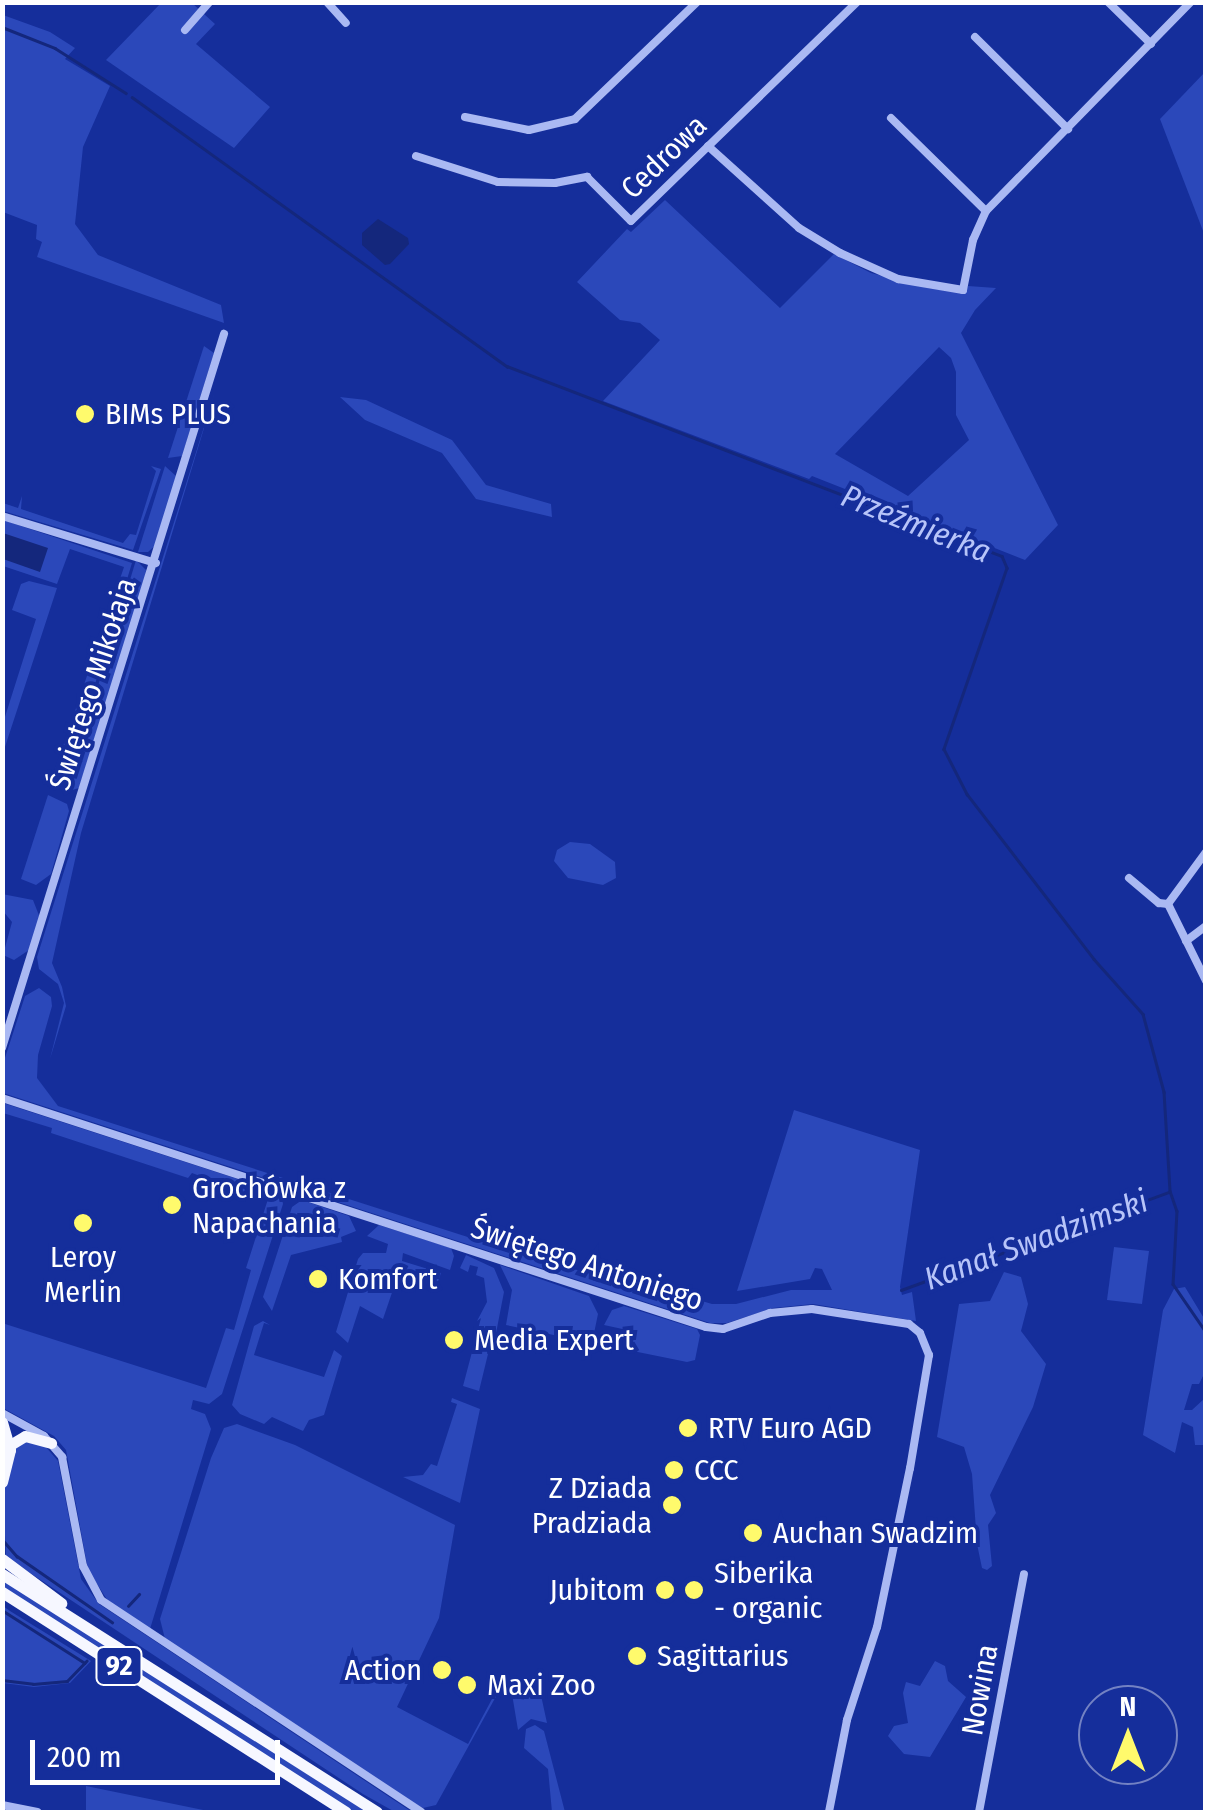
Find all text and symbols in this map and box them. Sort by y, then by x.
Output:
street label: Cedrowa [614,108,714,206]
place label: BIMs PLUS [105,396,231,432]
marker: BIMs PLUS [74,403,96,425]
water label: Przeźmierka [836,477,996,571]
street label: Świętego Mikołaja [42,573,144,795]
place label: Grochówka z Napachania [192,1170,346,1240]
water label: Kanał Swadzimski [919,1182,1153,1298]
marker: Grochówka z Napachania [161,1194,183,1216]
street label: Świętego Antoniego [466,1210,708,1318]
marker: Leroy Merlin [72,1212,94,1234]
place label: Leroy Merlin [44,1239,122,1310]
place label: Komfort [338,1261,437,1297]
marker: Komfort [307,1268,329,1290]
place label: Media Expert [474,1322,634,1358]
marker: Media Expert [443,1329,465,1351]
place label: RTV Euro AGD [708,1410,872,1446]
marker: RTV Euro AGD [677,1417,699,1439]
place label: CCC [694,1452,739,1488]
marker: CCC [663,1459,685,1481]
place label: Z Dziada Pradziada [532,1470,652,1540]
marker: Z Dziada Pradziada [661,1494,683,1516]
place label: Auchan Swadzim [773,1515,978,1551]
marker: Auchan Swadzim [742,1522,764,1544]
place label: Siberika - organic [714,1555,822,1626]
place label: Jubitom [549,1572,645,1608]
marker: Jubitom [654,1579,676,1601]
marker: Siberika - organic [683,1579,705,1601]
place label: Sagittarius [657,1638,789,1674]
street label: Nowina [954,1642,1006,1738]
road number: 92 [94,1643,144,1689]
marker: Sagittarius [626,1645,648,1667]
place label: Action [344,1652,422,1688]
marker: Action [431,1659,453,1681]
place label: Maxi Zoo [487,1667,596,1703]
marker: Maxi Zoo [456,1674,478,1696]
north arrow [1078,1685,1178,1785]
text: N [1120,1690,1136,1723]
scale bar [35,1720,285,1782]
text: 200 m [47,1739,122,1775]

